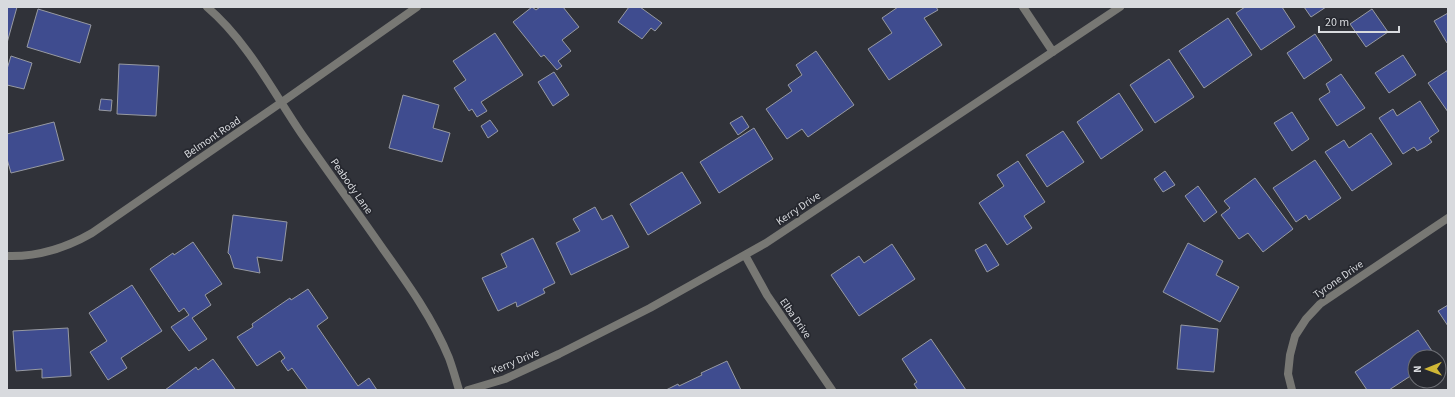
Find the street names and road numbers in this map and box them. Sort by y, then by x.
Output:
street label: Belmont Road [181,113,244,162]
street label: Peabody Lane [327,155,377,218]
street label: Kerry Drive [773,188,824,229]
street label: Tyrone Drive [1310,256,1367,302]
street label: Elba Drive [776,295,815,342]
street label: Kerry Drive [489,344,542,378]

